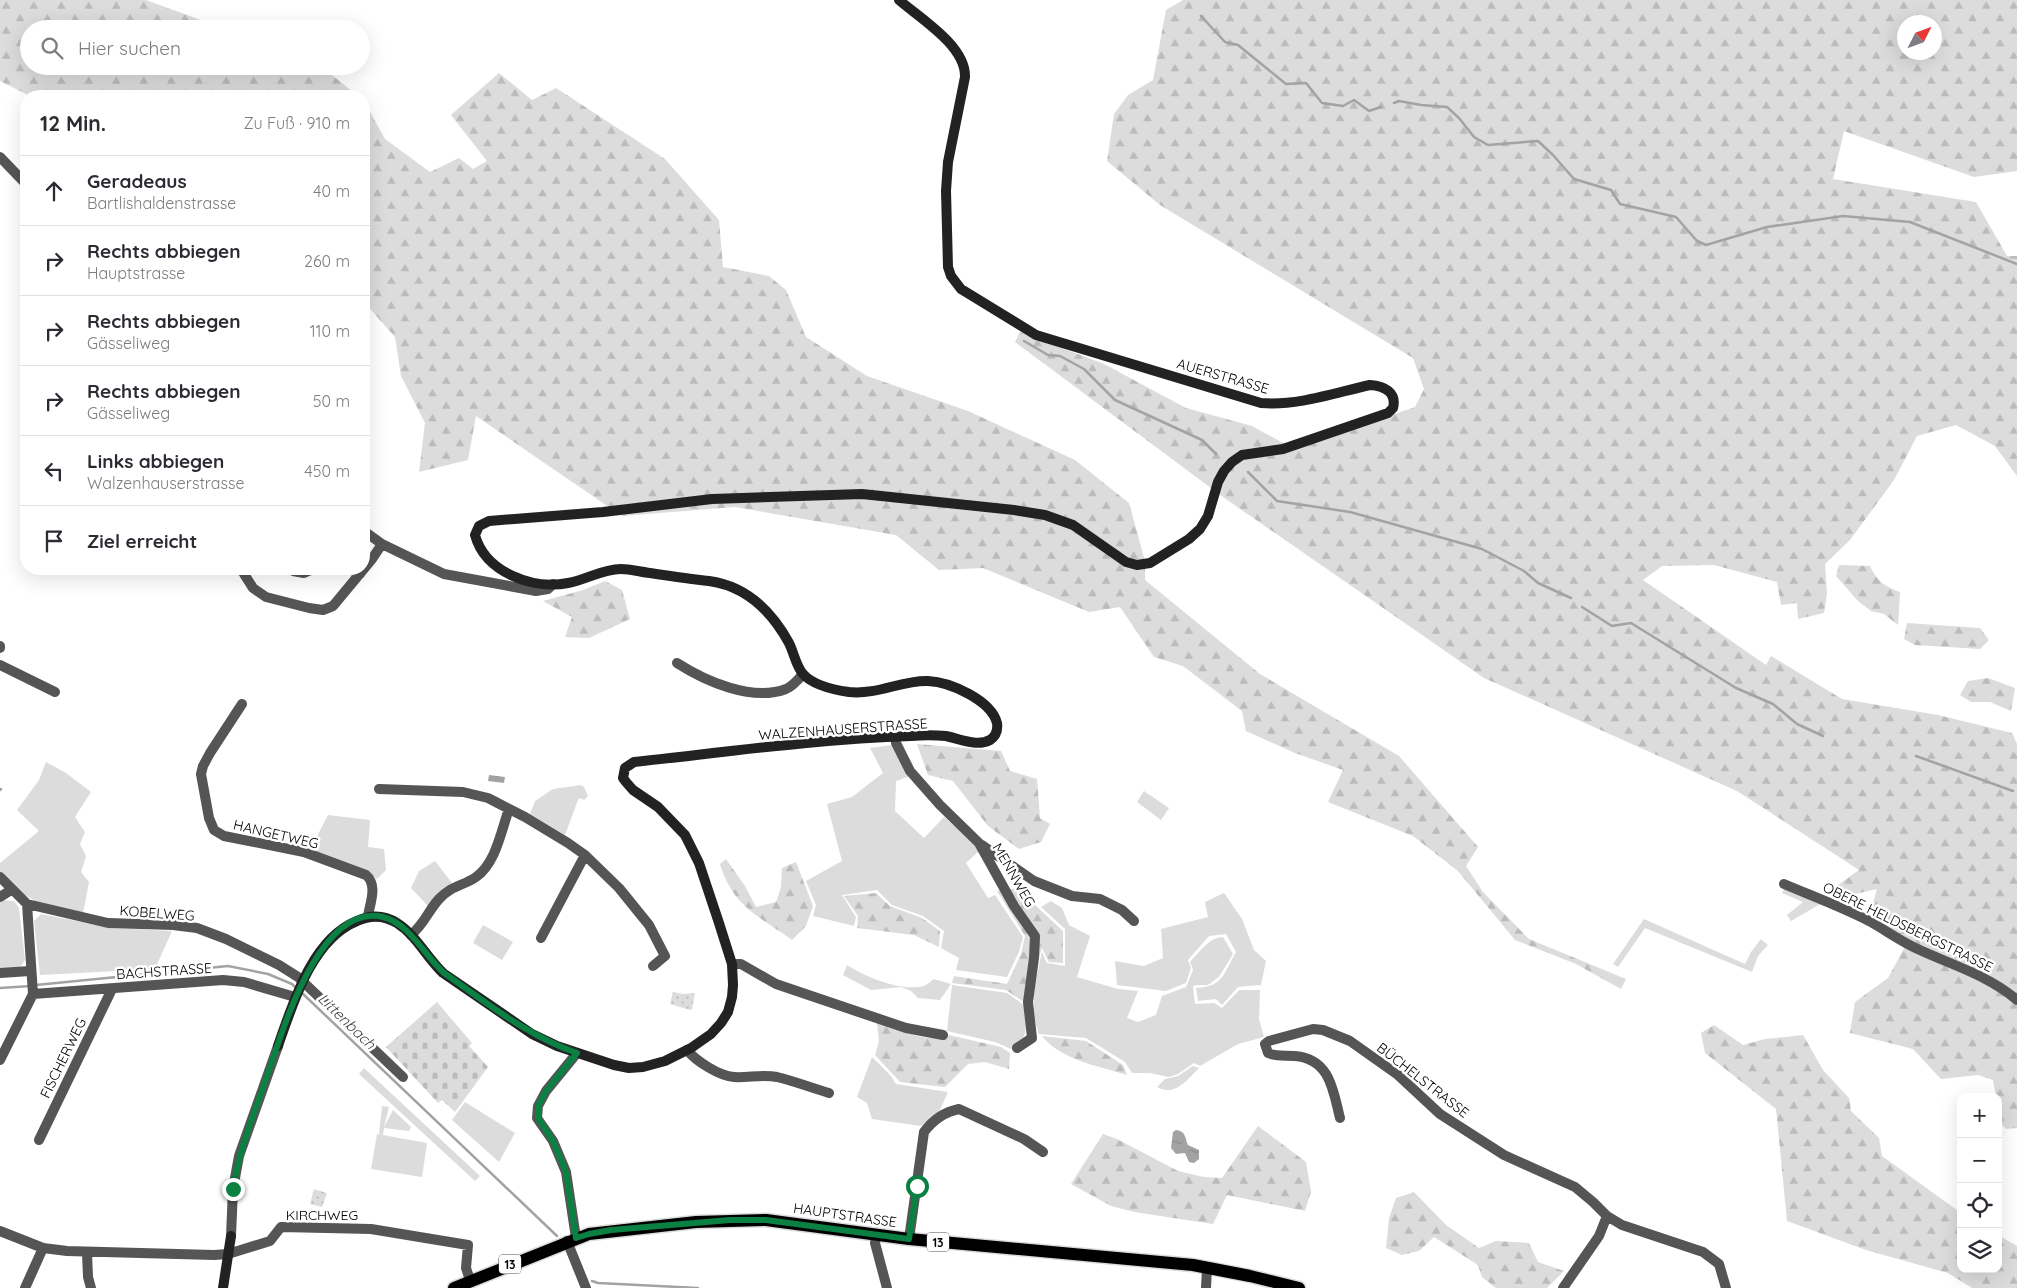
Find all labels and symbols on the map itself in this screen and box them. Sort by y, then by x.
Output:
north arrow [1897,15,1942,60]
street label: AUERSTRASSE [1175,354,1271,398]
street label: WALZENHAUSERSTRASSE [758,714,928,744]
street label: HANGETWEG [232,815,320,853]
street label: MENNWEG [988,840,1040,910]
street label: OBERE HELDSBERGSTRASSE [1820,878,1996,976]
street label: KOBELWEG [119,901,195,925]
street label: BACHSTRASSE [116,959,212,983]
water label: Littenbach [314,989,380,1053]
street label: FISCHERWEG [36,1015,90,1101]
street label: BÜCHELSTRASSE [1373,1038,1473,1122]
route start [906,1175,929,1198]
route end [222,1178,245,1201]
street label: HAUPTSTRASSE [792,1199,898,1231]
street label: KIRCHWEG [286,1206,358,1224]
road number: 13 [927,1232,949,1252]
road number: 13 [499,1254,521,1274]

